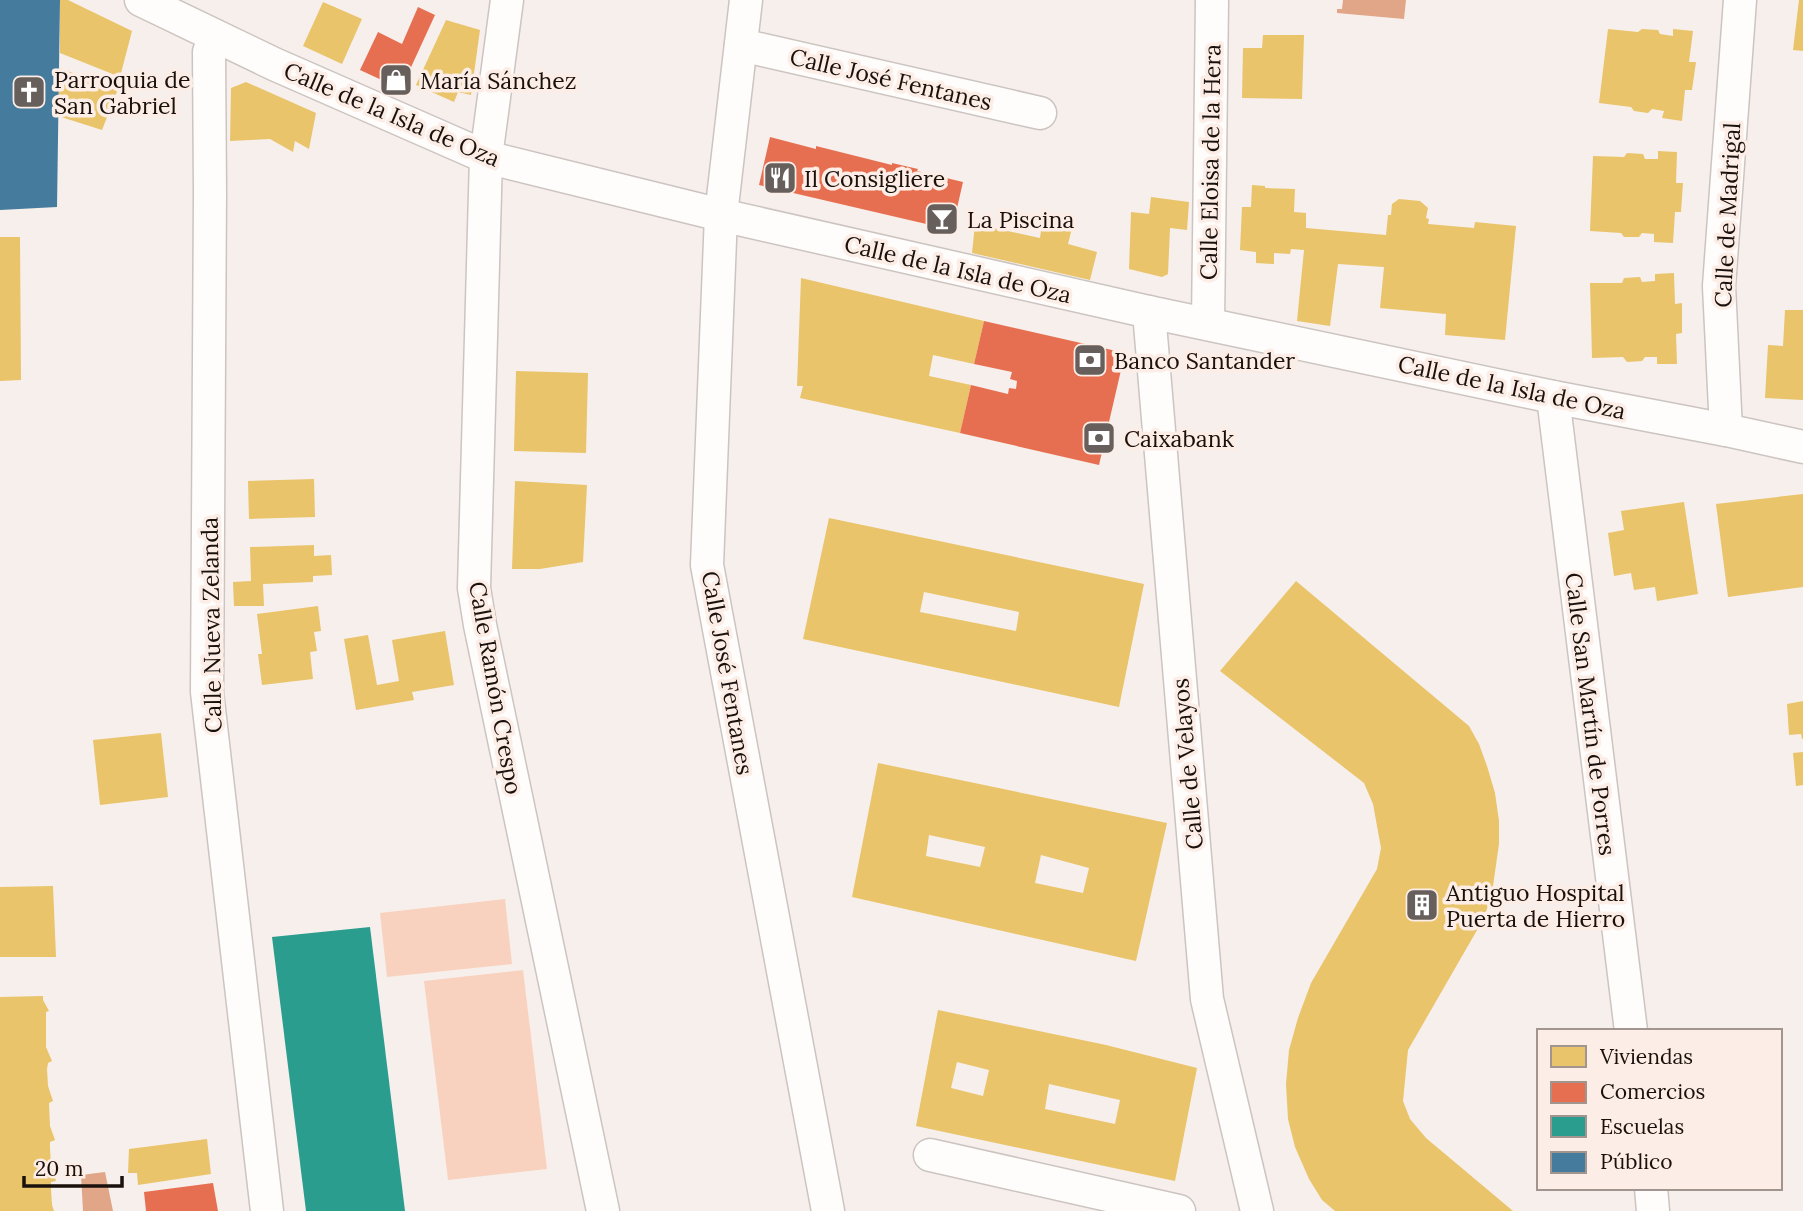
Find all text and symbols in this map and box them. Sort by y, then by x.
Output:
street label: Calle José Fentanes [787,42,995,116]
street label: Calle Eloisa de la Hera [1193,44,1227,280]
street label: Calle de la Isla de Oza [280,55,505,173]
shop icon: María Sánchez [377,61,415,99]
place label: Parroquia de San Gabriel [54,65,190,120]
place label: María Sánchez [420,66,576,95]
church icon: Parroquia de San Gabriel [10,73,48,111]
street label: Calle de Madrigal [1708,122,1746,308]
restaurant icon: Il Consigliere [761,159,799,197]
place label: Il Consigliere [804,164,945,193]
bar icon: La Piscina [923,200,961,238]
place label: La Piscina [967,205,1074,234]
street label: Calle de la Isla de Oza [842,229,1074,309]
bank icon: Banco Santander [1071,341,1109,379]
place label: Banco Santander [1114,346,1295,375]
street label: Calle de la Isla de Oza [1396,349,1629,425]
bank icon: Caixabank [1080,419,1118,457]
place label: Caixabank [1124,424,1235,453]
street label: Calle Nueva Zelanda [195,517,227,733]
street label: Calle José Fentanes [696,569,760,777]
street label: Calle San Martín de Porres [1559,571,1623,857]
street label: Calle Ramón Crespo [463,579,529,797]
street label: Calle de Velayos [1165,677,1209,851]
place label: Antiguo Hospital Puerta de Hierro [1445,878,1625,933]
building icon: Antiguo Hospital Puerta de Hierro [1403,886,1441,924]
legend [1537,1029,1782,1190]
text: Viviendas [1599,1043,1693,1070]
text: Comercios [1600,1078,1705,1105]
text: Escuelas [1600,1113,1684,1140]
scale bar [24,1144,122,1188]
text: Público [1600,1148,1672,1175]
text: 20 m [35,1155,84,1182]

